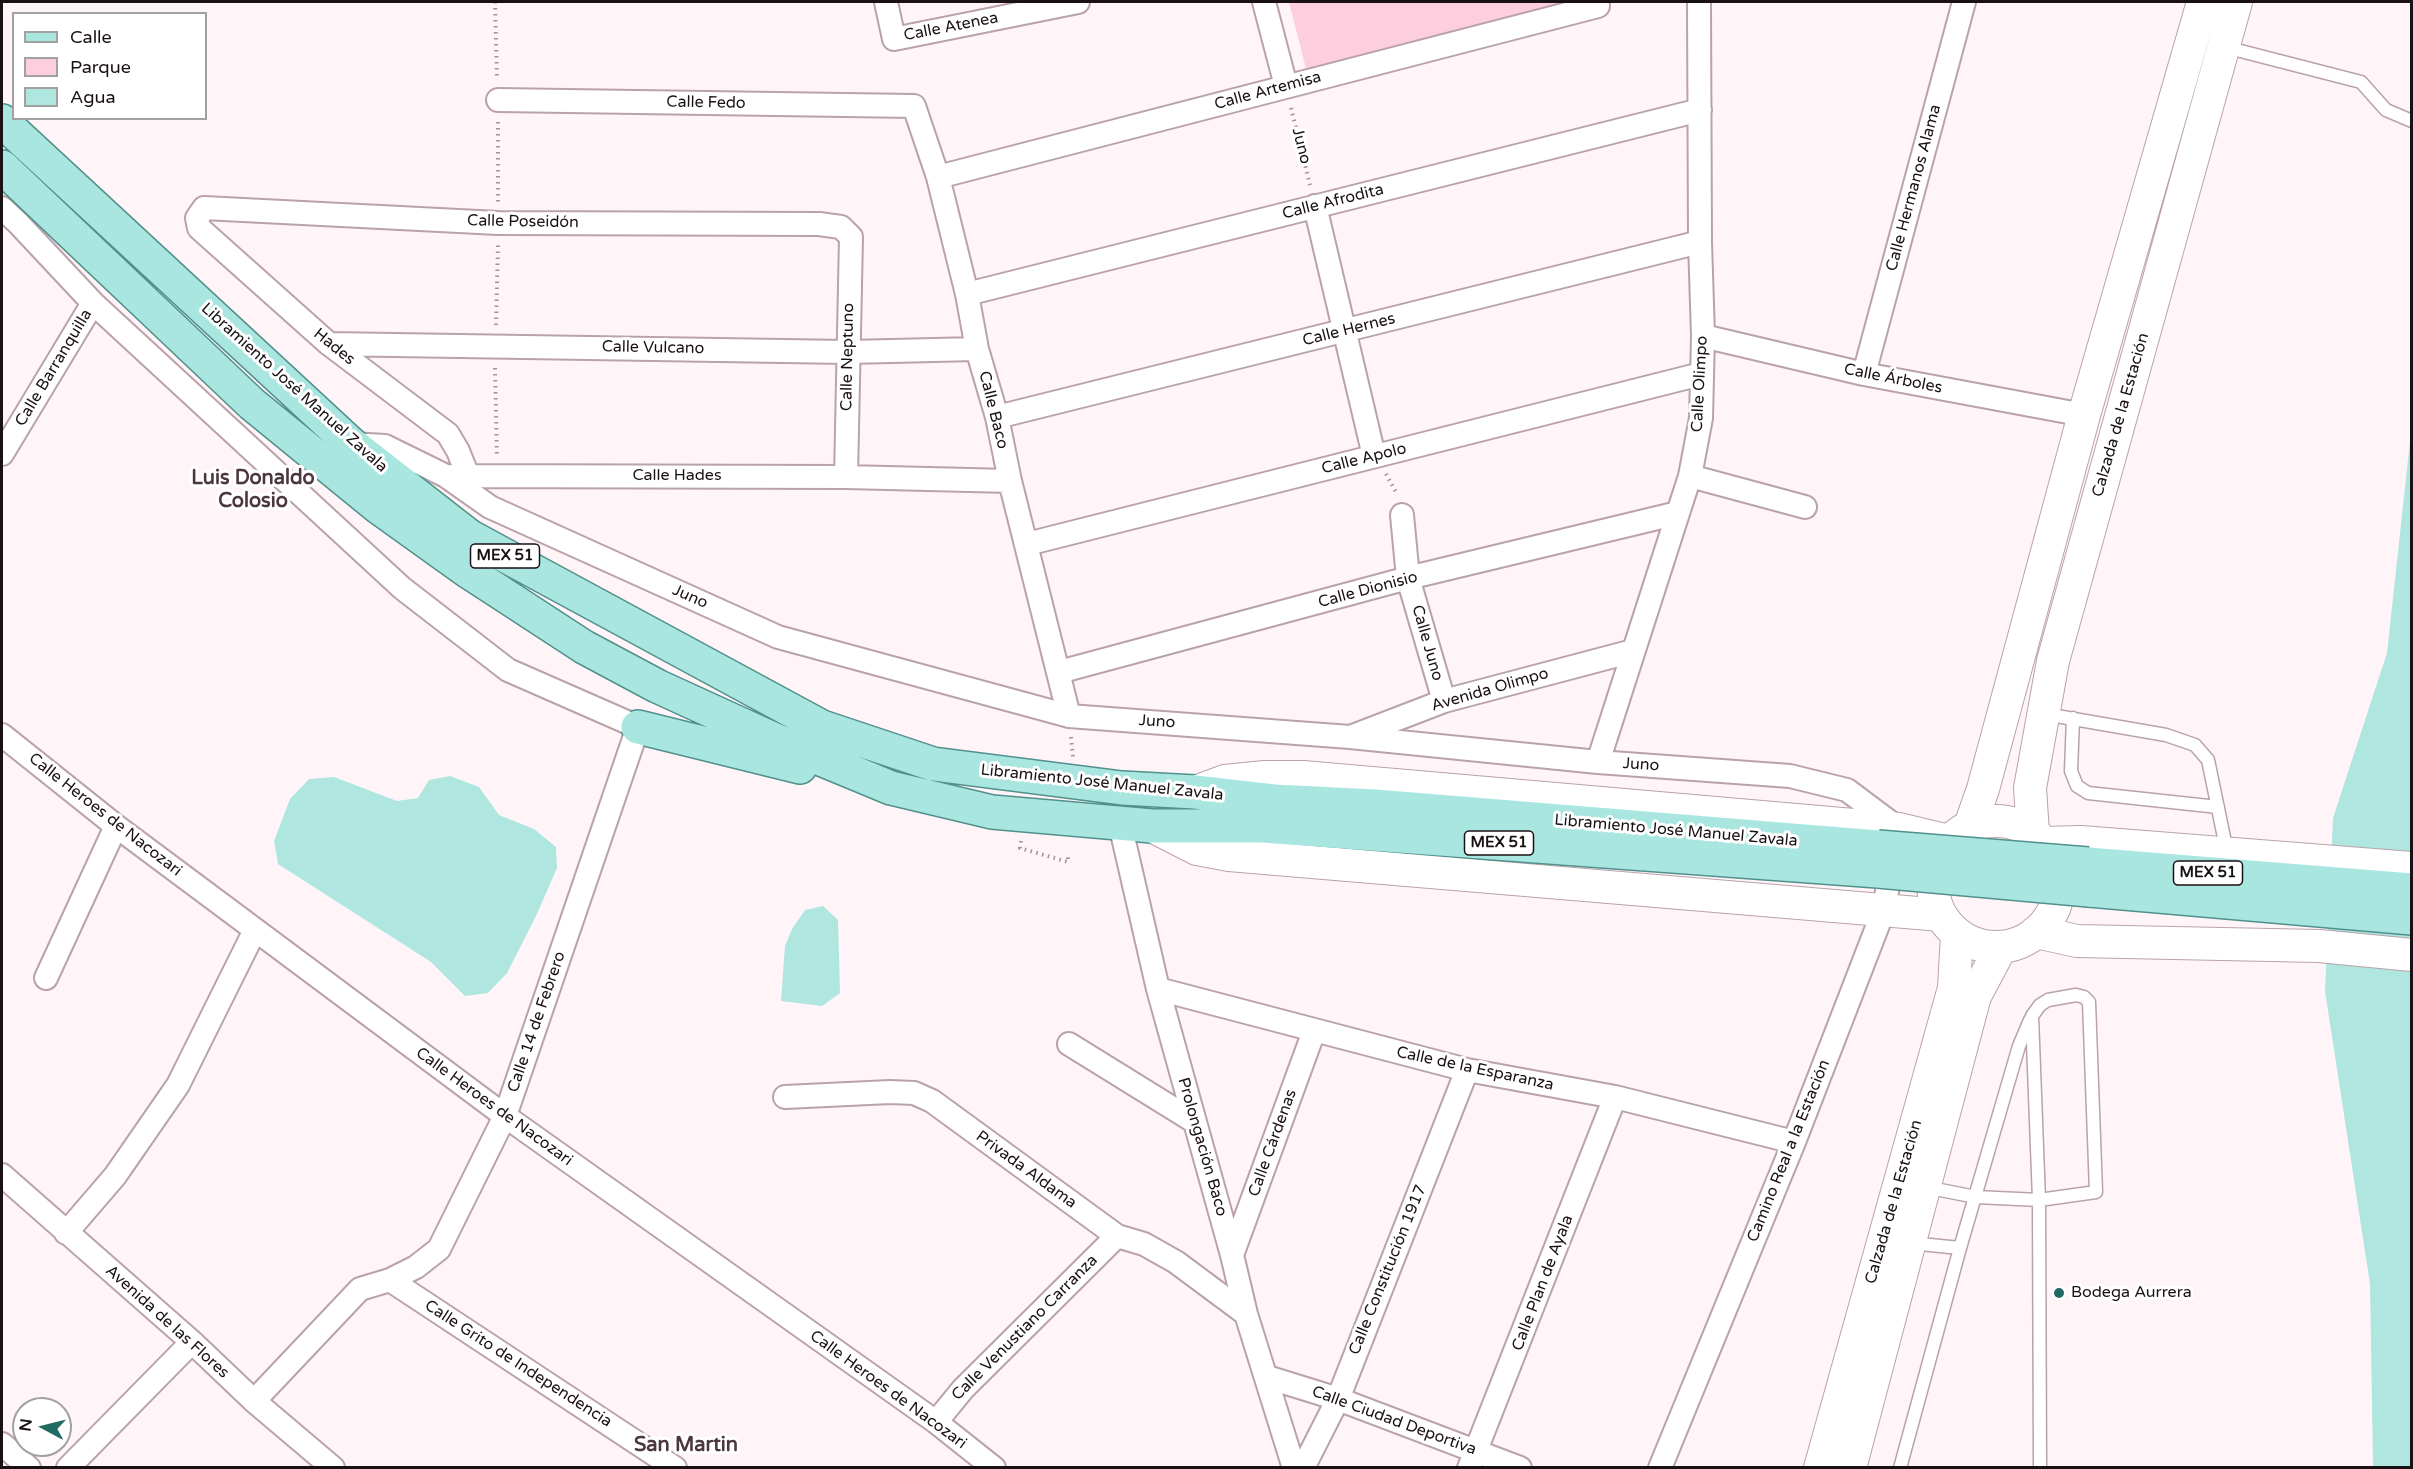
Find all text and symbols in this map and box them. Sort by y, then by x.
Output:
street label: Calle Atenea [902,8,1000,46]
legend [12,12,207,120]
text: Calle [70,26,112,48]
text: Parque [70,56,131,78]
street label: Calle Artemisa [1213,68,1323,114]
text: Agua [70,86,116,108]
street label: Calle Fedo [666,93,746,113]
street label: Calle Hermanos Alama [1882,103,1946,273]
street label: Juno [1287,126,1315,166]
street label: Calle Afrodita [1280,180,1386,224]
street label: Calle Poseidón [467,211,579,233]
street label: Libramiento José Manuel Zavala [197,299,391,477]
street label: Calle Neptuno [837,303,859,411]
street label: Calle Barranquilla [11,306,97,430]
street label: Calle Hernes [1301,309,1397,351]
street label: Hades [309,324,359,370]
street label: Calzada de la Estación [2088,331,2154,499]
street label: Calle Olimpo [1688,335,1712,433]
street label: Calle Vulcano [602,338,704,358]
street label: Calle Árboles [1842,360,1944,398]
street label: Calle Baco [974,369,1012,451]
street label: Calle Apolo [1320,439,1408,479]
street label: Calle Hades [632,466,722,486]
district label: Luis Donaldo Colosio [191,467,315,514]
road number: MEX 51 [470,544,540,568]
street label: Calle Dionisio [1316,568,1420,612]
street label: Juno [669,581,711,613]
street label: Calle Juno [1407,603,1447,683]
street label: Avenida Olimpo [1429,664,1551,716]
street label: Juno [1138,711,1176,733]
street label: Calle Heroes de Nacozari [25,749,185,881]
street label: Juno [1622,754,1660,776]
street label: Libramiento José Manuel Zavala [980,761,1224,805]
street label: Libramiento José Manuel Zavala [1554,811,1798,851]
road number: MEX 51 [1464,831,1534,855]
road number: MEX 51 [2174,861,2242,885]
street label: Calle 14 de Febrero [504,949,570,1095]
street label: Calle de la Esparanza [1395,1043,1555,1095]
street label: Calle Heroes de Nacozari [412,1044,576,1170]
street label: Camino Real a la Estación [1744,1057,1834,1245]
street label: Prolongación Baco [1173,1076,1231,1218]
street label: Calle Cárdenas [1245,1087,1301,1199]
street label: Calzada de la Estación [1861,1118,1927,1286]
street label: Privada Aldama [972,1127,1080,1213]
street label: Calle Constitución 1917 [1345,1182,1431,1358]
street label: Calle Plan de Ayala [1508,1212,1578,1354]
street label: Calle Venustiano Carranza [948,1251,1102,1405]
street label: Avenida de las Flores [101,1261,233,1383]
place label: Bodega Aurrera [2071,1283,2192,1303]
marker: Bodega Aurrera [2052,1286,2066,1300]
street label: Calle Grito de Independencia [421,1296,615,1432]
street label: Calle Heroes de Nacozari [806,1327,970,1453]
street label: Calle Ciudad Deportiva [1309,1382,1479,1460]
north arrow [12,1397,72,1457]
text: N [15,1417,37,1433]
district label: San Martin [634,1434,738,1458]

